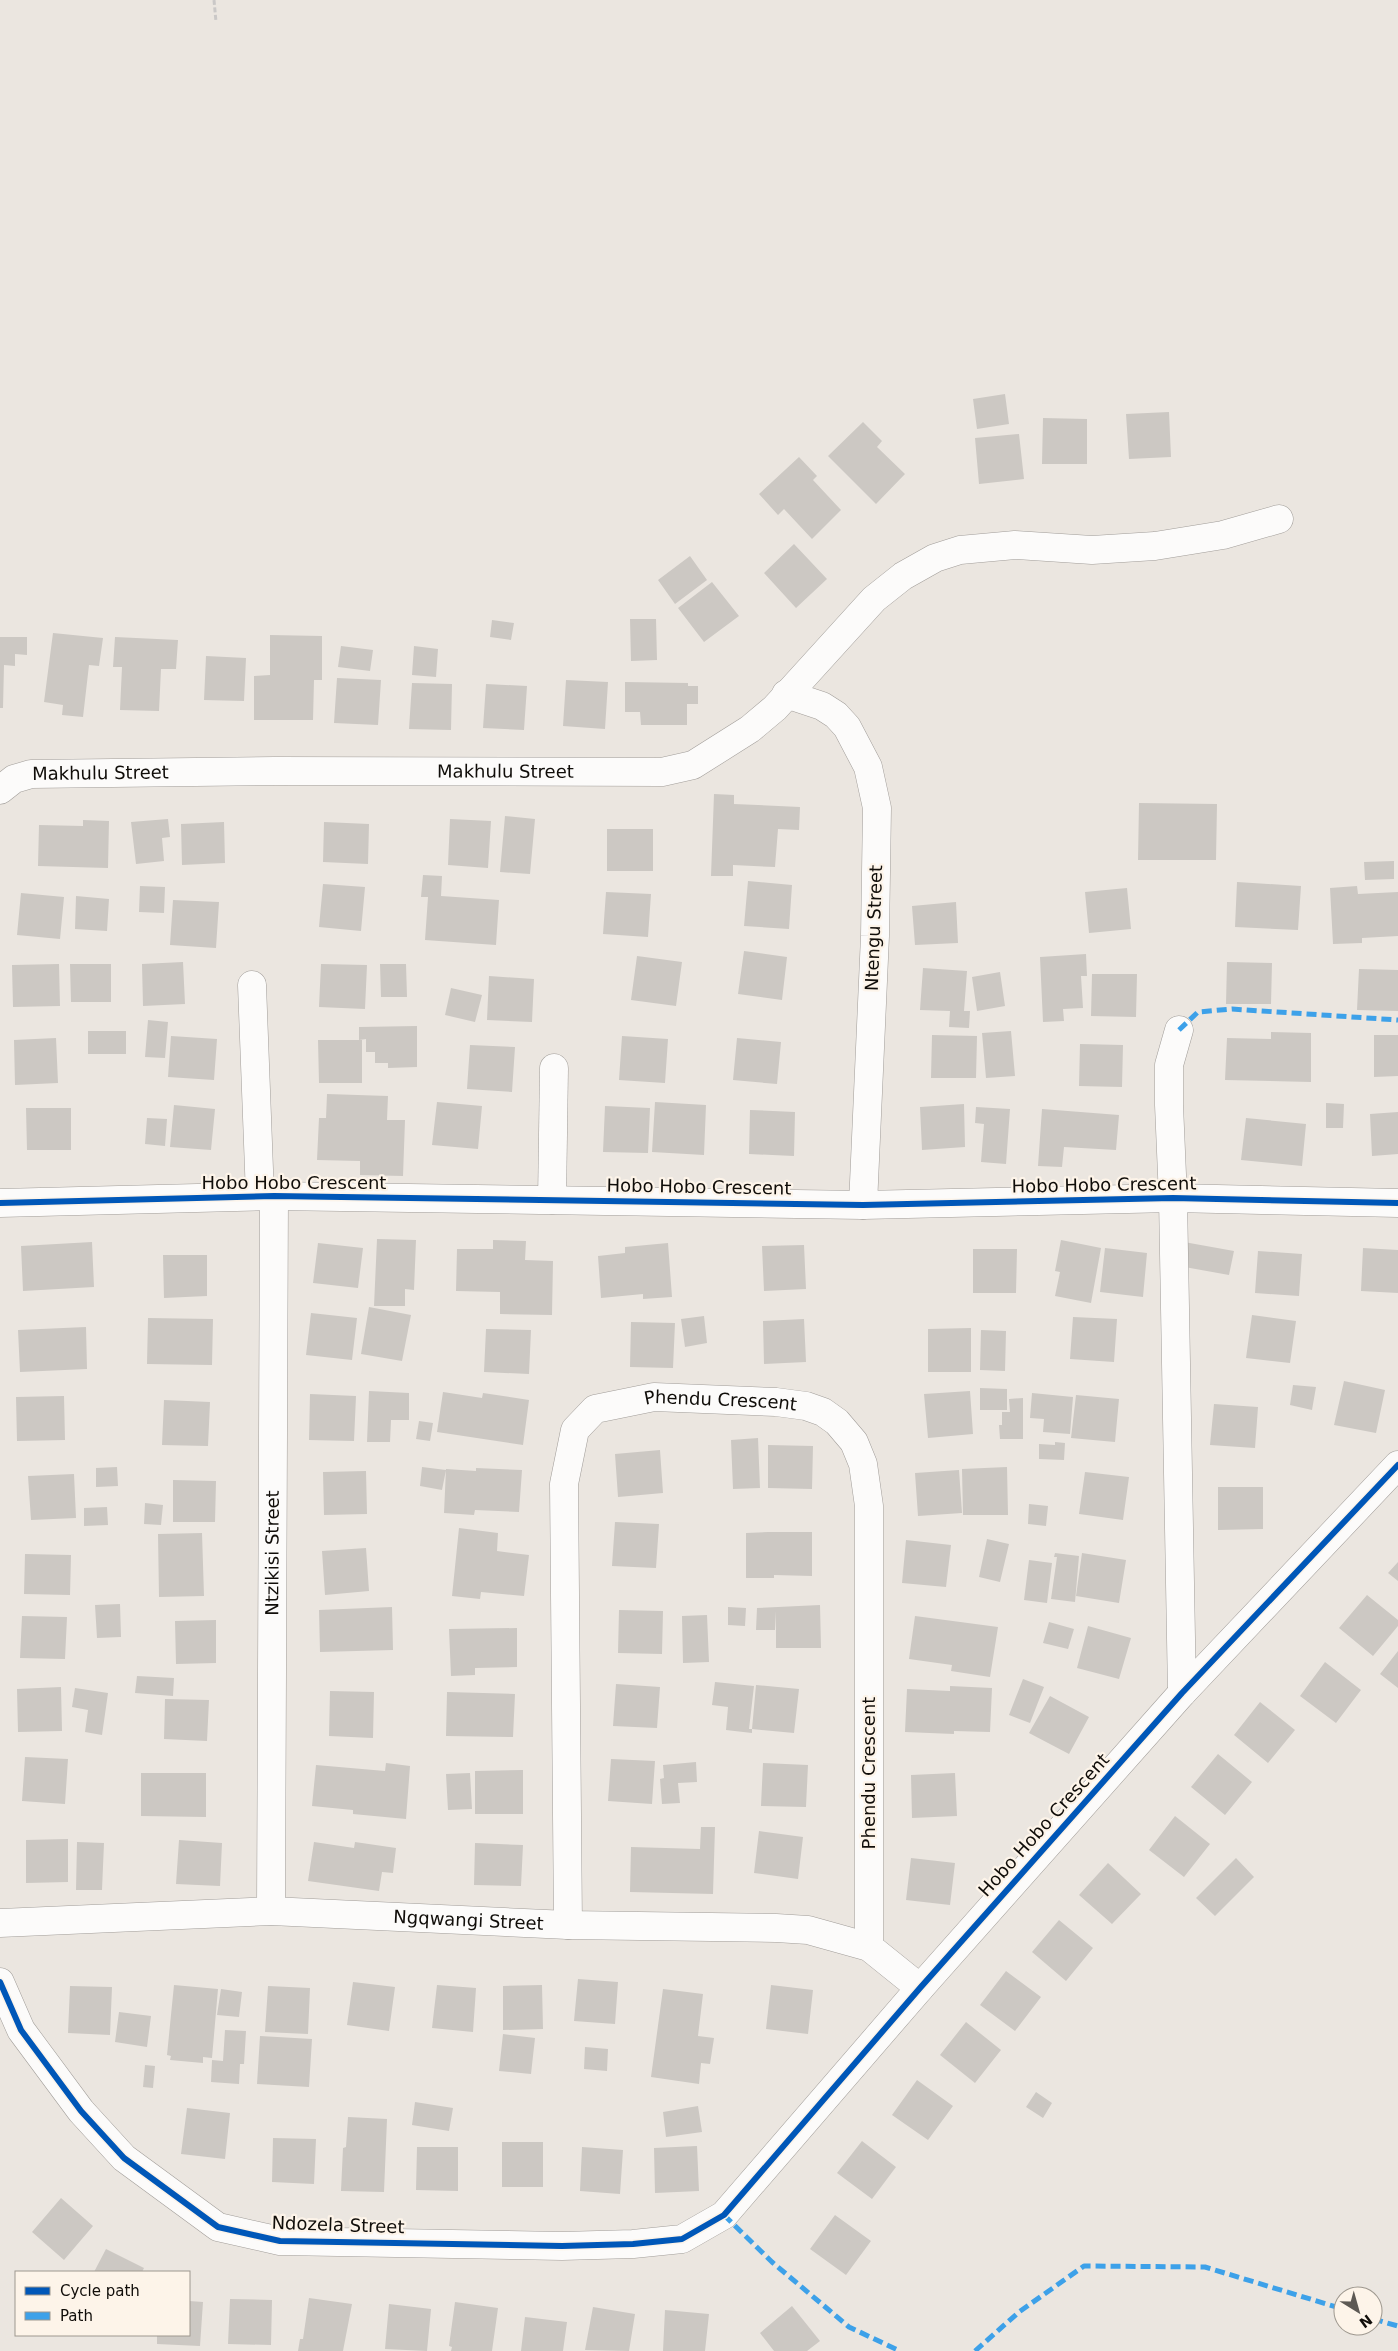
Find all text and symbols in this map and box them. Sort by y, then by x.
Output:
street label: Makhulu Street [437,760,574,782]
street label: Makhulu Street [32,761,169,784]
street label: Ntengu Street [861,865,886,991]
street label: Hobo Hobo Crescent [202,1172,386,1193]
street label: Hobo Hobo Crescent [1011,1172,1197,1197]
street label: Hobo Hobo Crescent [606,1174,792,1199]
street label: Phendu Crescent [642,1386,798,1415]
street label: Ntzikisi Street [261,1490,283,1616]
street label: Phendu Crescent [858,1697,879,1849]
street label: Hobo Hobo Crescent [974,1749,1113,1900]
street label: Ngqwangi Street [393,1906,544,1934]
street label: Ndozela Street [271,2212,405,2237]
legend [15,2271,190,2336]
text: Cycle path [60,2282,140,2300]
north arrow [1333,2286,1383,2336]
text: Path [60,2307,93,2325]
text: N [1356,2311,1375,2331]

